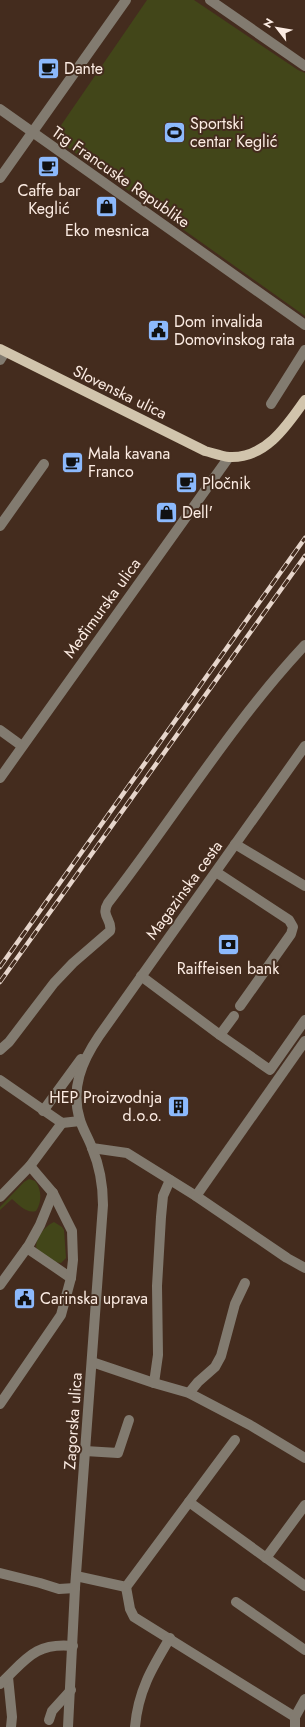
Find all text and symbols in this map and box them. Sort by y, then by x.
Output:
north arrow [257,8,297,48]
text: N [259,15,278,31]
cafe icon: Dante [36,55,62,81]
place label: Dante [64,57,103,80]
place label: Sportski centar Keglić [190,112,278,153]
sports icon: Sportski centar Keglić [162,119,188,145]
street label: Trg Francuske Republike [47,121,195,233]
cafe icon: Caffe bar Keglić [36,154,62,180]
place label: Caffe bar Keglić [17,179,81,220]
shop icon: Eko mesnica [94,193,120,219]
place label: Eko mesnica [65,219,149,242]
place label: Dom invalida Domovinskog rata [174,310,295,351]
public building icon: Dom invalida Domovinskog rata [145,317,171,343]
street label: Slovenska ulica [69,359,171,425]
place label: Mala kavana Franco [88,442,170,483]
cafe icon: Mala kavana Franco [59,449,85,475]
cafe icon: Pločnik [174,470,200,496]
place label: Pločnik [202,472,251,495]
shop icon: Dell' [154,499,180,525]
place label: Dell' [182,501,213,524]
street label: Međimurska ulica [58,553,146,663]
street label: Magazinska cesta [140,836,228,944]
bank icon: Raiffeisen bank [215,931,241,957]
place label: Raiffeisen bank [177,957,280,980]
place label: HEP Proizvodnja d.o.o. [49,1086,162,1127]
building icon: HEP Proizvodnja d.o.o. [165,1093,191,1119]
public building icon: Carinska uprava [11,1285,37,1311]
place label: Carinska uprava [40,1287,148,1310]
street label: Zagorska ulica [58,1372,88,1470]

